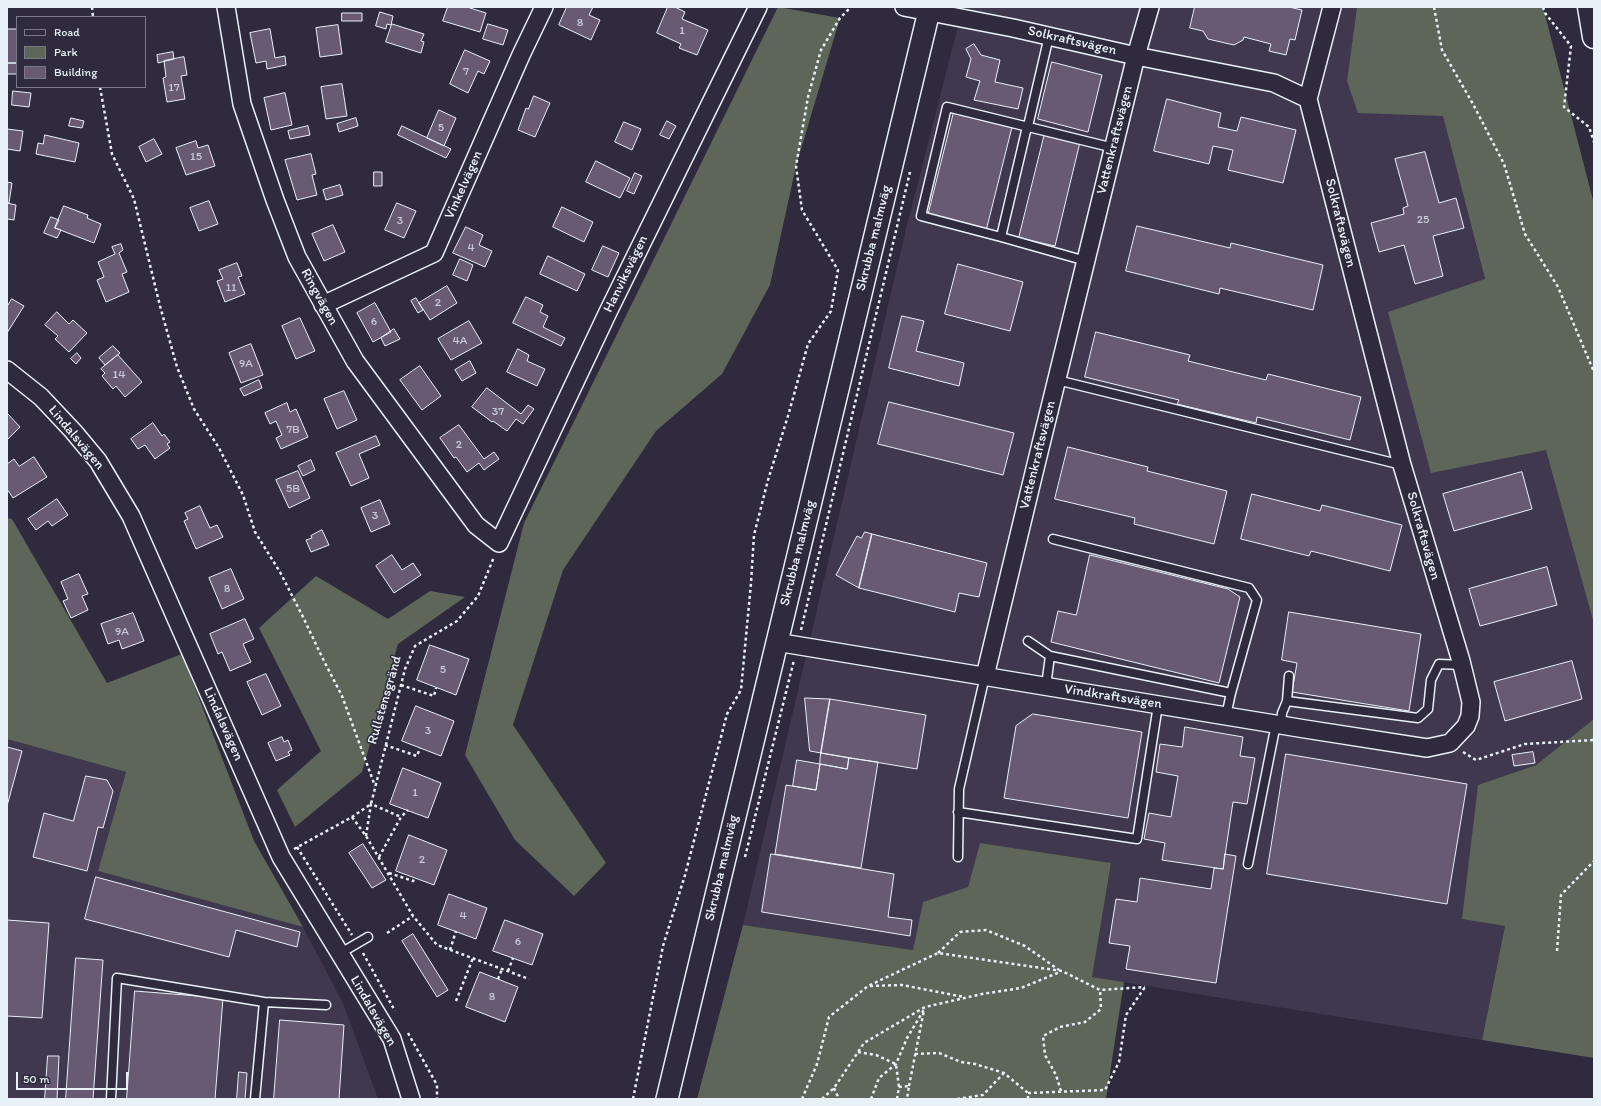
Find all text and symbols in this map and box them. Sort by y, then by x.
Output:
legend [16,16,146,88]
house number: 8 [577,16,583,30]
street label: Solkraftsvägen [1026,23,1118,59]
house number: 1 [679,24,685,38]
text: Road [54,25,80,39]
text: Park [54,45,78,59]
text: Building [54,65,97,79]
house number: 7 [463,65,469,79]
house number: 17 [168,81,180,95]
street label: Vattenkraftsvägen [1093,84,1137,196]
house number: 5 [438,121,444,135]
street label: Vinkelvägen [441,148,487,222]
house number: 15 [190,150,202,164]
street label: Solkraftsvägen [1321,177,1359,269]
street label: Skrubba malmväg [853,183,895,293]
house number: 25 [1417,213,1429,227]
house number: 3 [397,214,403,228]
street label: Hanviksvägen [600,233,652,315]
house number: 4 [467,241,475,255]
street label: Ringvägen [297,266,341,328]
house number: 11 [225,281,237,295]
house number: 2 [435,296,441,310]
house number: 6 [371,315,377,329]
house number: 4A [453,334,467,348]
house number: 9A [239,357,253,371]
house number: 14 [113,368,125,382]
street label: Vattenkraftsvägen [1016,399,1060,511]
street label: Lindalsvägen [44,402,108,474]
house number: 37 [492,405,504,419]
house number: 7B [286,423,300,437]
house number: 2 [456,438,462,452]
house number: 5B [286,482,300,496]
street label: Solkraftsvägen [1402,490,1444,582]
street label: Skrubba malmväg [777,498,819,608]
house number: 3 [372,509,378,523]
house number: 8 [224,582,230,596]
house number: 9A [115,625,129,639]
street label: Rullstensgränd [364,654,406,746]
house number: 5 [440,663,446,677]
street label: Vindkraftsvägen [1063,681,1163,713]
street label: Lindalsvägen [199,685,247,763]
house number: 3 [425,724,431,738]
house number: 1 [412,786,418,800]
street label: Skrubba malmväg [702,813,742,923]
house number: 2 [419,853,425,867]
house number: 4 [459,909,467,923]
house number: 6 [515,935,521,949]
street label: Lindalsvägen [346,973,400,1049]
house number: 8 [489,990,495,1004]
scale bar [18,1064,130,1090]
text: 50 m [23,1072,49,1086]

